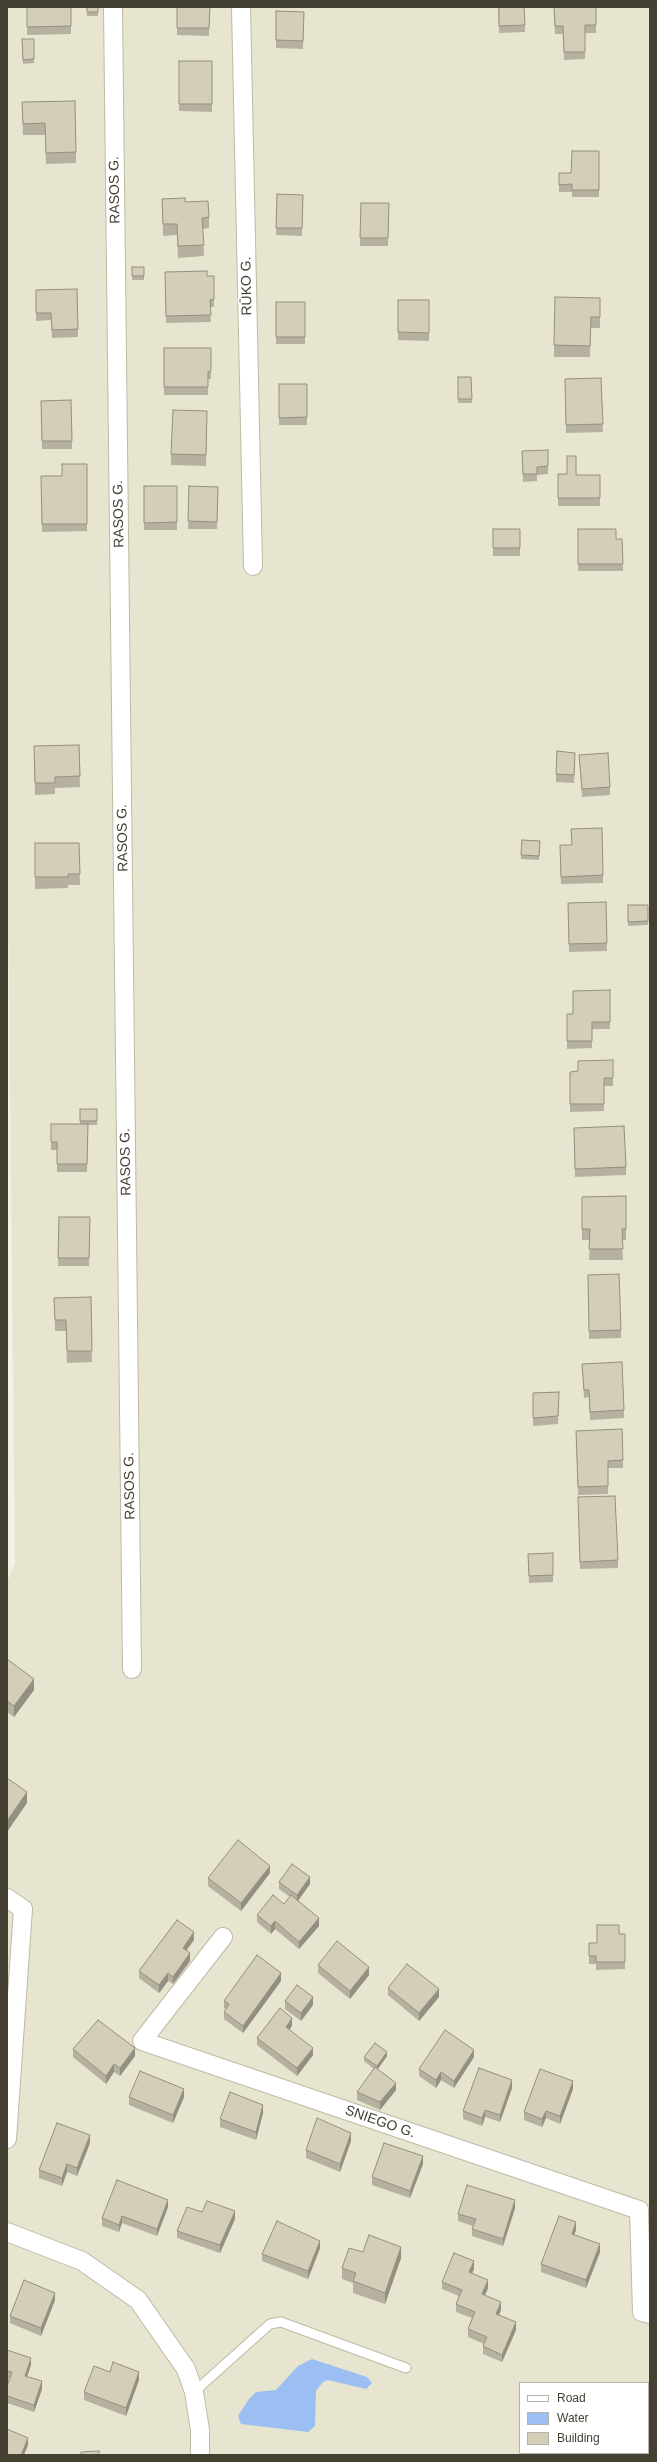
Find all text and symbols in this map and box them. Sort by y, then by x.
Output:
street label: RASOS G. [106,156,124,224]
street label: RŪKO G. [238,256,256,316]
street label: RASOS G. [110,480,128,548]
street label: RASOS G. [114,804,132,872]
street label: RASOS G. [117,1128,135,1196]
street label: RASOS G. [121,1452,139,1520]
street label: SNIEGO G. [343,2102,417,2142]
legend [519,2382,649,2454]
text: Road [557,2391,586,2405]
text: Water [557,2411,589,2425]
text: Building [557,2431,600,2445]

